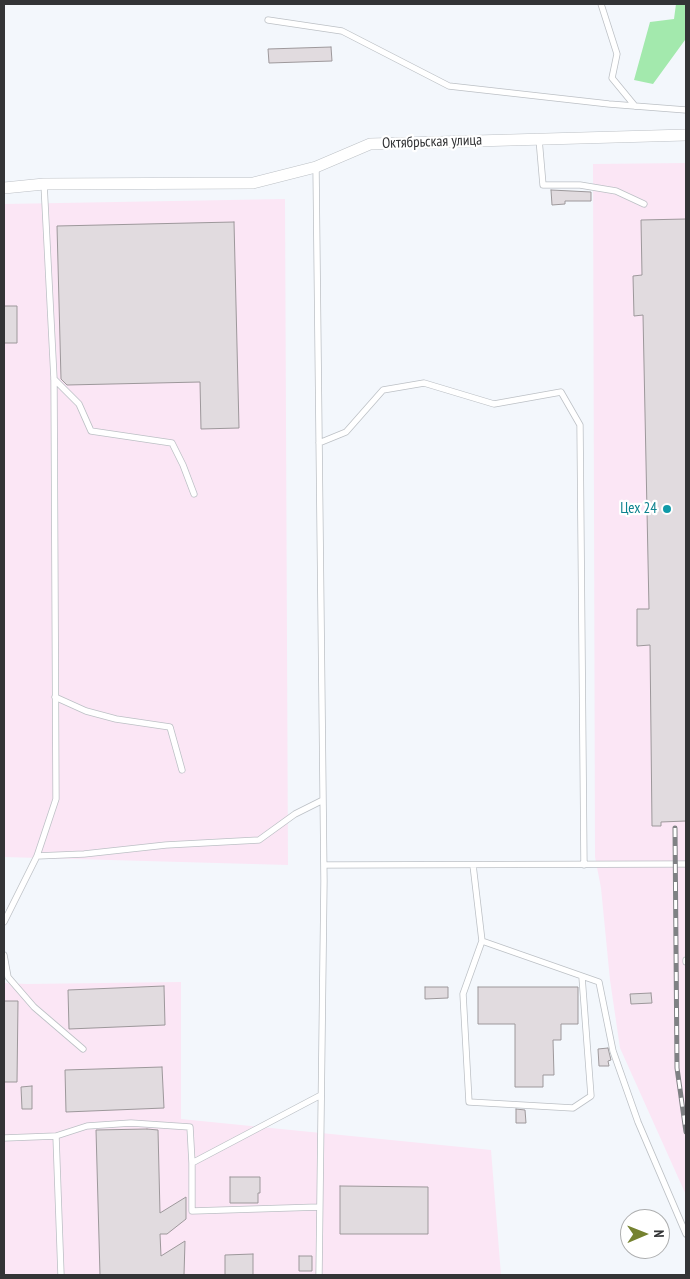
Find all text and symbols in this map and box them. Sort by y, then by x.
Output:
street label: Октябрьская улица [382,131,482,153]
place label: Цех 24 [620,500,657,518]
marker: Цех 24 [661,503,673,515]
north arrow [620,1209,670,1259]
text: N [650,1230,668,1238]

